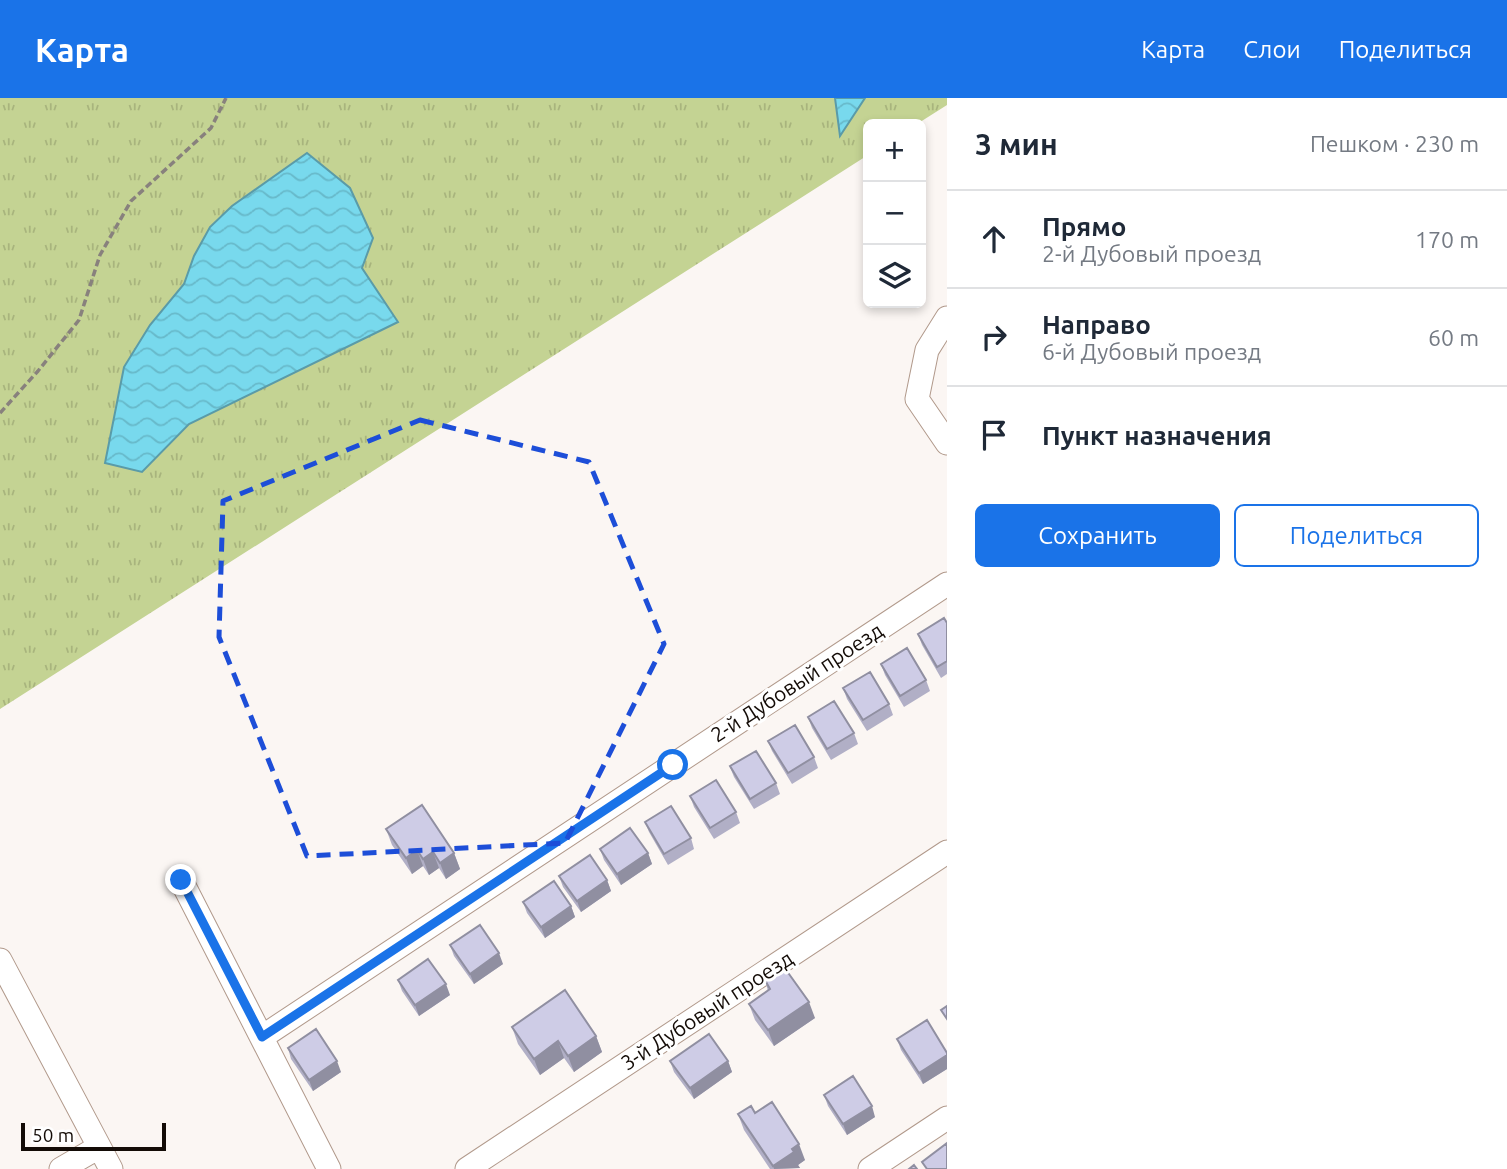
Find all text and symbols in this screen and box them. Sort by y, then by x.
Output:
text: Карта [35,31,129,68]
text: Карта [1141,36,1205,63]
text: Слои [1243,36,1301,63]
text: Поделиться [1339,36,1472,63]
map controls [863,119,926,308]
button: + [863,119,926,182]
text: 3 мин [975,127,1058,161]
text: Пешком · 230 m [1310,131,1479,156]
button: − [863,182,926,245]
text: Прямо [1042,212,1126,241]
icon: ahead [975,220,1013,258]
text: 170 m [1415,227,1479,252]
text: 2-й Дубовый проезд [1042,241,1261,266]
button: layers [863,245,926,308]
text: Направо [1042,310,1151,339]
icon: right [975,318,1013,356]
text: 60 m [1428,325,1479,350]
text: 6-й Дубовый проезд [1042,339,1261,364]
icon: arrive [975,416,1013,454]
text: Пункт назначения [1042,421,1272,450]
button: Сохранить [975,504,1220,567]
button: Поделиться [1234,504,1479,567]
street label: 2-й Дубовый проезд [706,618,887,747]
route start [657,749,688,780]
route end [165,864,196,895]
street label: 3-й Дубовый проезд [616,946,797,1075]
scale bar [21,1120,166,1152]
text: 50 m [32,1124,74,1146]

